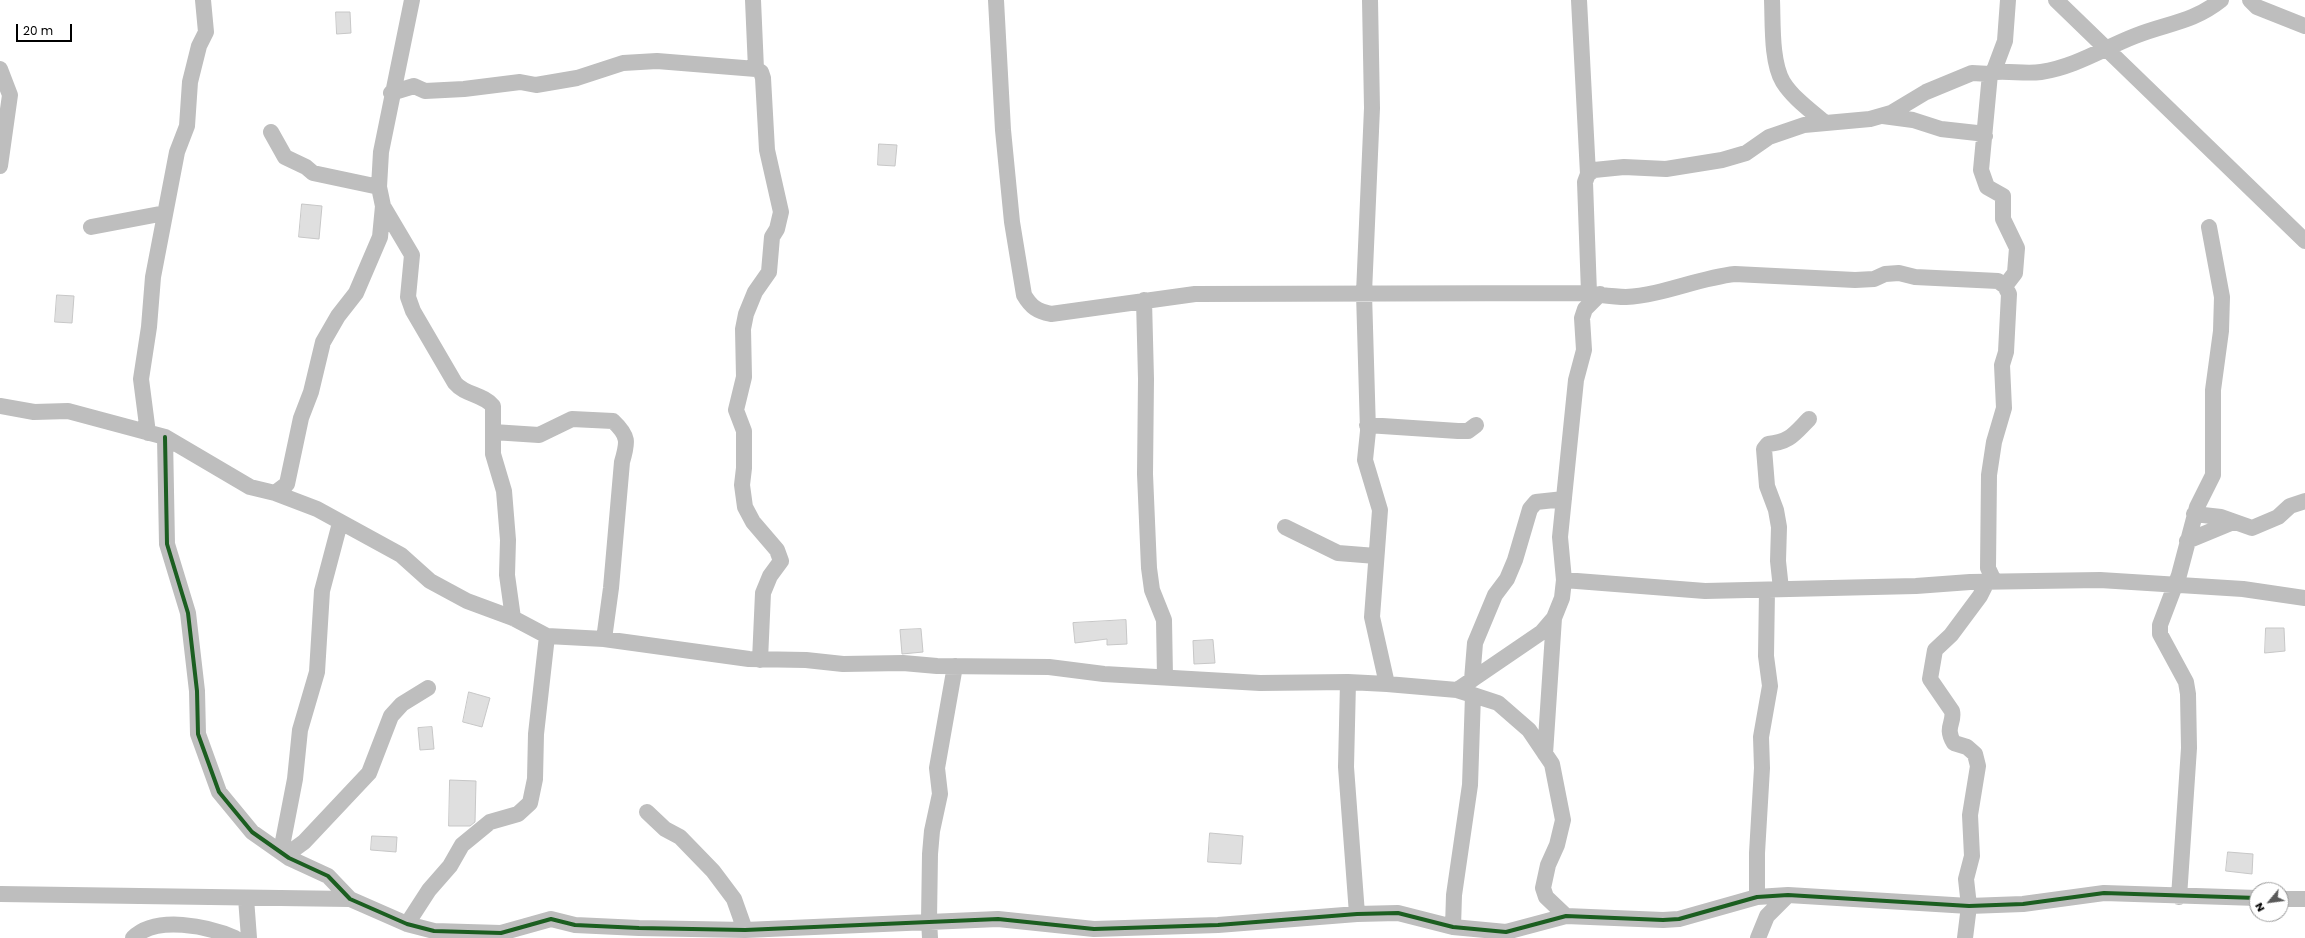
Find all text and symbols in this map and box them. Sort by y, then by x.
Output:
scale bar [18,16,74,42]
text: 20 m [23,22,53,39]
north arrow [2249,882,2289,922]
text: N [2250,900,2268,915]

